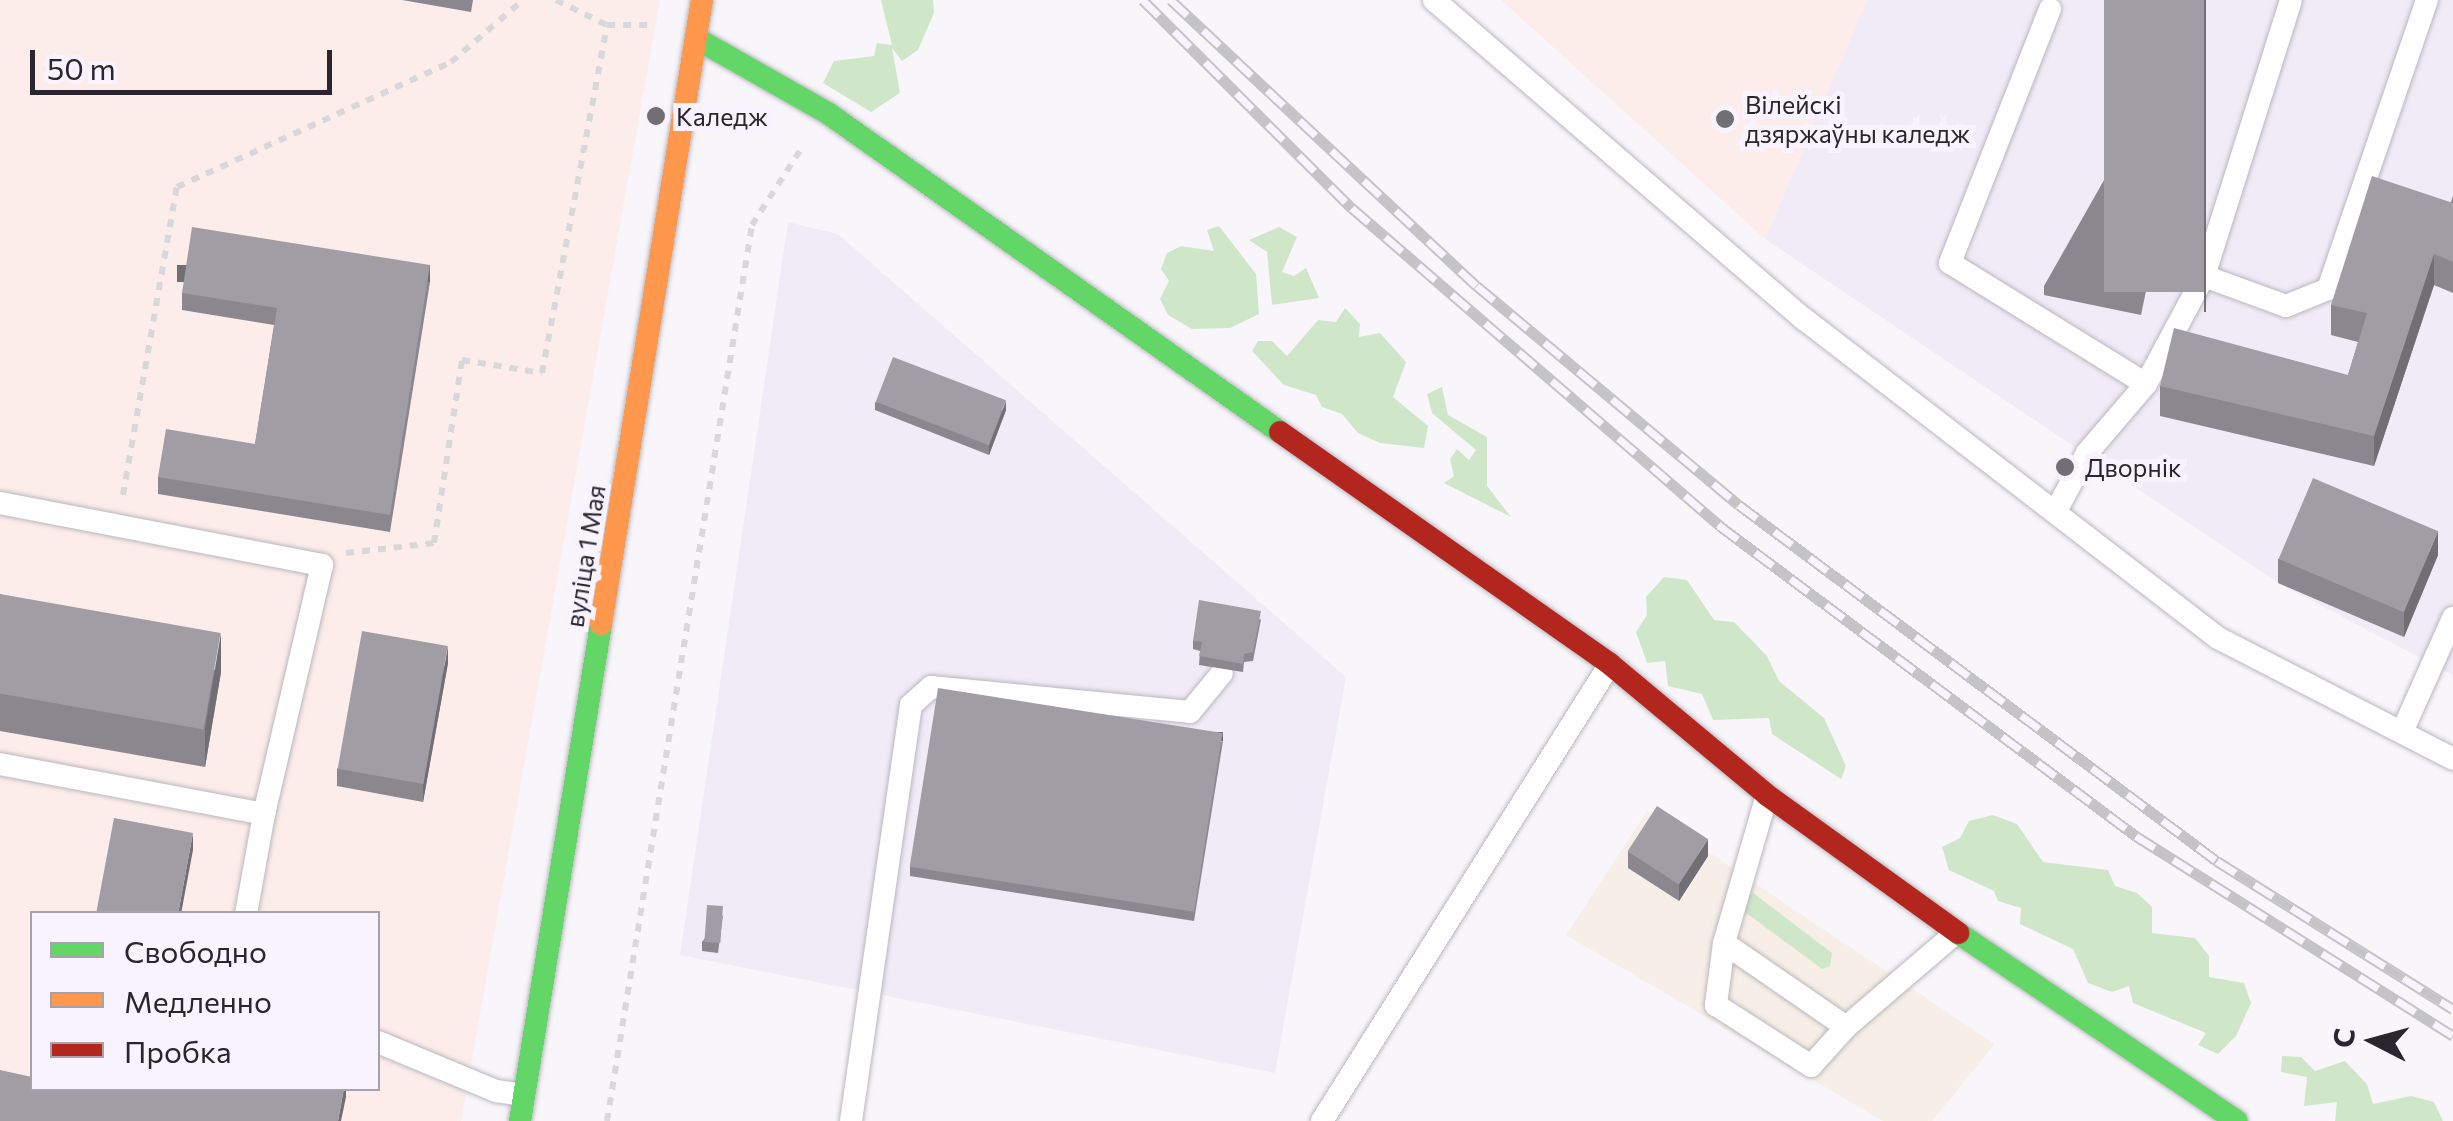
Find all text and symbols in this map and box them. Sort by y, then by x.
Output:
scale bar [35,30,338,92]
text: 50 m [47,49,116,86]
place label: Вілейскі дзяржаўны каледж [1745,90,1970,149]
place label: Каледж [676,101,768,131]
marker: Каледж [645,105,667,127]
marker: Вілейскі дзяржаўны каледж [1714,108,1736,130]
place label: Дворнік [2085,452,2181,482]
marker: Дворнік [2054,456,2076,478]
street label: вуліца 1 Мая [559,483,611,629]
legend [30,911,380,1091]
text: Свободно [124,932,267,969]
text: Медленно [124,982,272,1019]
north arrow [2323,991,2423,1091]
text: С [2325,1027,2361,1049]
text: Пробка [124,1032,232,1069]

